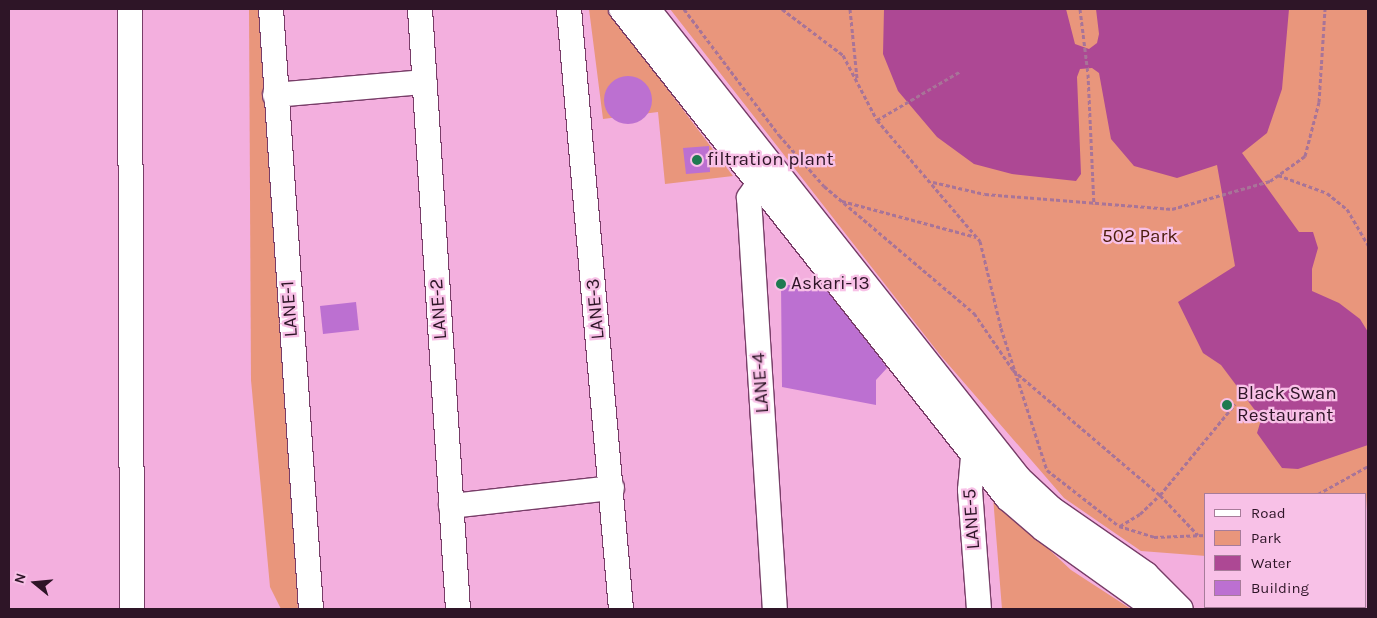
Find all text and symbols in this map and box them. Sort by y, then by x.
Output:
place label: filtration plant [707,149,834,171]
marker: filtration plant [691,154,703,166]
park label: 502 Park [1102,226,1178,248]
place label: Askari-13 [791,273,870,295]
street label: LANE-3 [582,277,610,341]
street label: LANE-2 [425,278,453,340]
marker: Askari-13 [775,278,787,290]
street label: LANE-1 [277,280,303,338]
street label: LANE-4 [748,352,774,414]
place label: Black Swan Restaurant [1237,383,1337,427]
marker: Black Swan Restaurant [1221,399,1233,411]
street label: LANE-5 [959,488,985,550]
legend [1204,493,1367,608]
text: Road [1251,504,1286,522]
text: Park [1251,529,1281,547]
text: Water [1251,554,1291,572]
north arrow [10,558,60,608]
text: N [11,571,30,586]
text: Building [1251,579,1309,597]

